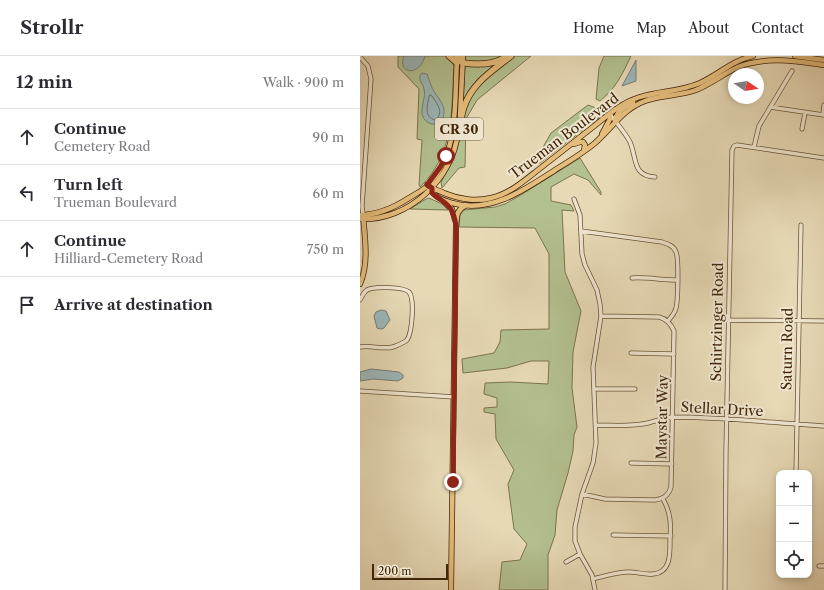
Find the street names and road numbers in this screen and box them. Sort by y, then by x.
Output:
street label: Trueman Boulevard [506,89,623,183]
road number: CR 30 [435,118,483,140]
street label: Schirtzinger Road [707,262,727,382]
street label: Saturn Road [777,307,797,390]
street label: Maystar Way [652,374,672,459]
street label: Stellar Drive [680,398,764,420]

